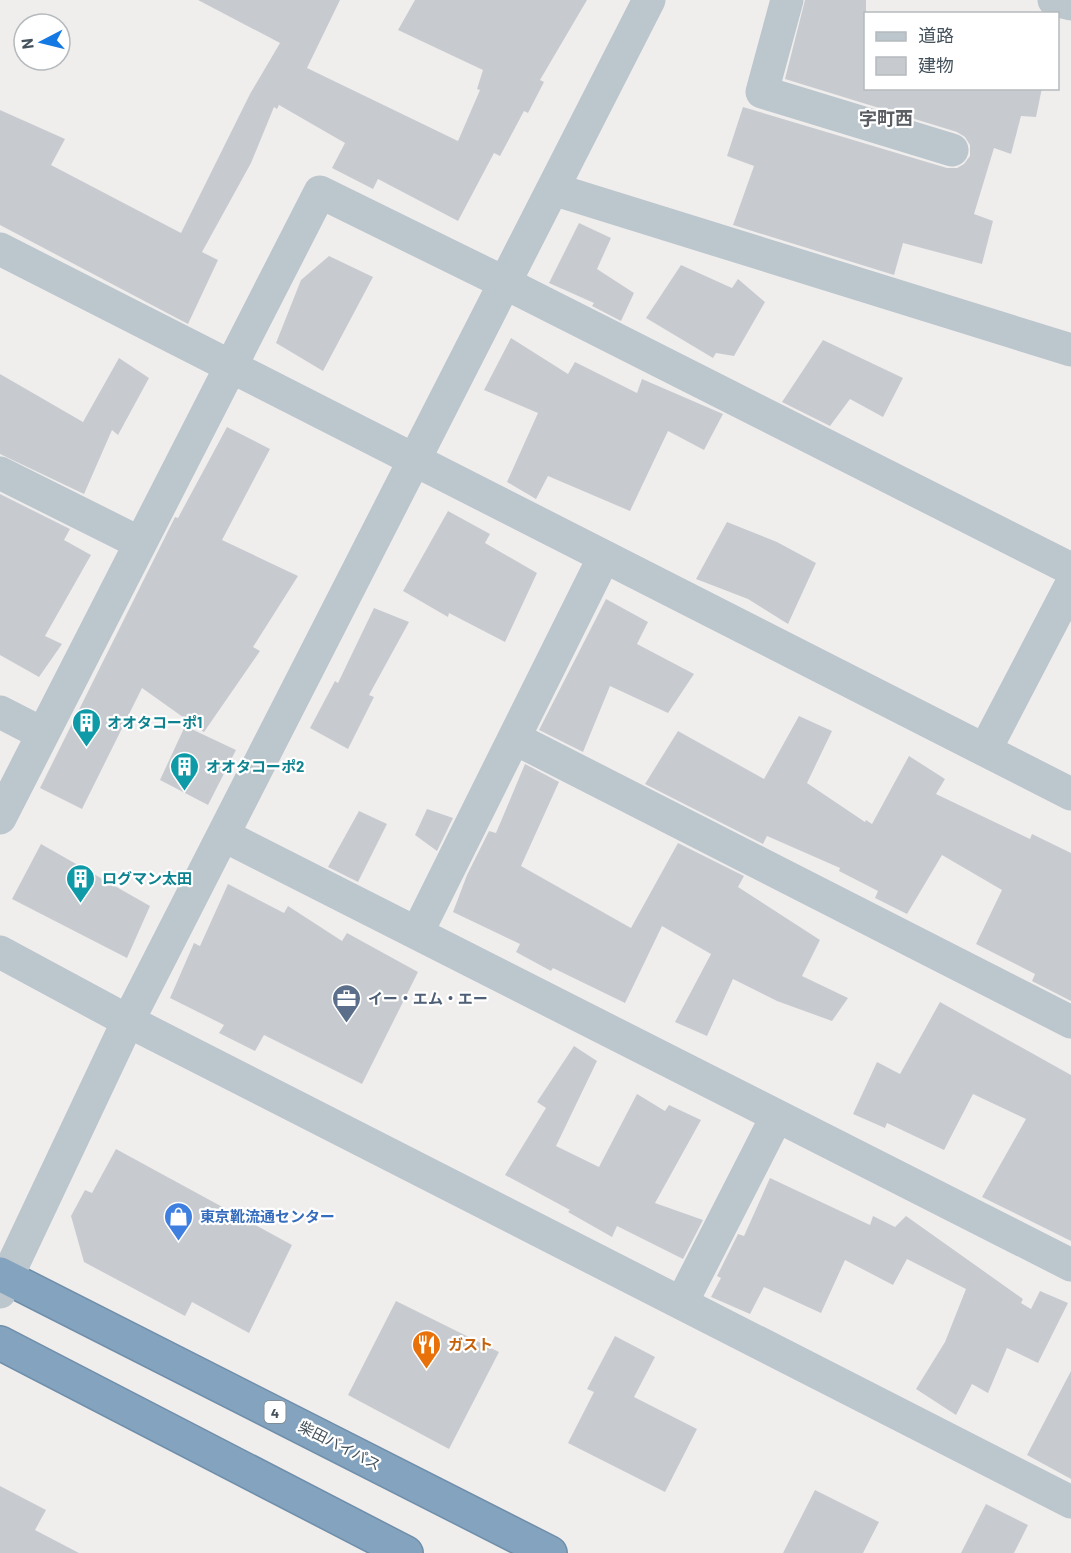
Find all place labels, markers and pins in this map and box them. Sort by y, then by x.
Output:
building icon: オオタコーポ1 [70,706,102,748]
place label: オオタコーポ1 [107,713,202,731]
building icon: オオタコーポ2 [169,750,201,792]
place label: オオタコーポ2 [206,757,304,775]
building icon: ログマン太田 [65,862,97,904]
place label: ログマン太田 [102,869,192,887]
office icon: イー・エム・エー [331,982,363,1024]
place label: イー・エム・エー [368,989,488,1007]
shop icon: 東京靴流通センター [163,1200,195,1242]
place label: 東京靴流通センター [200,1207,335,1225]
restaurant icon: ガスト [411,1328,443,1370]
place label: ガスト [448,1335,493,1353]

